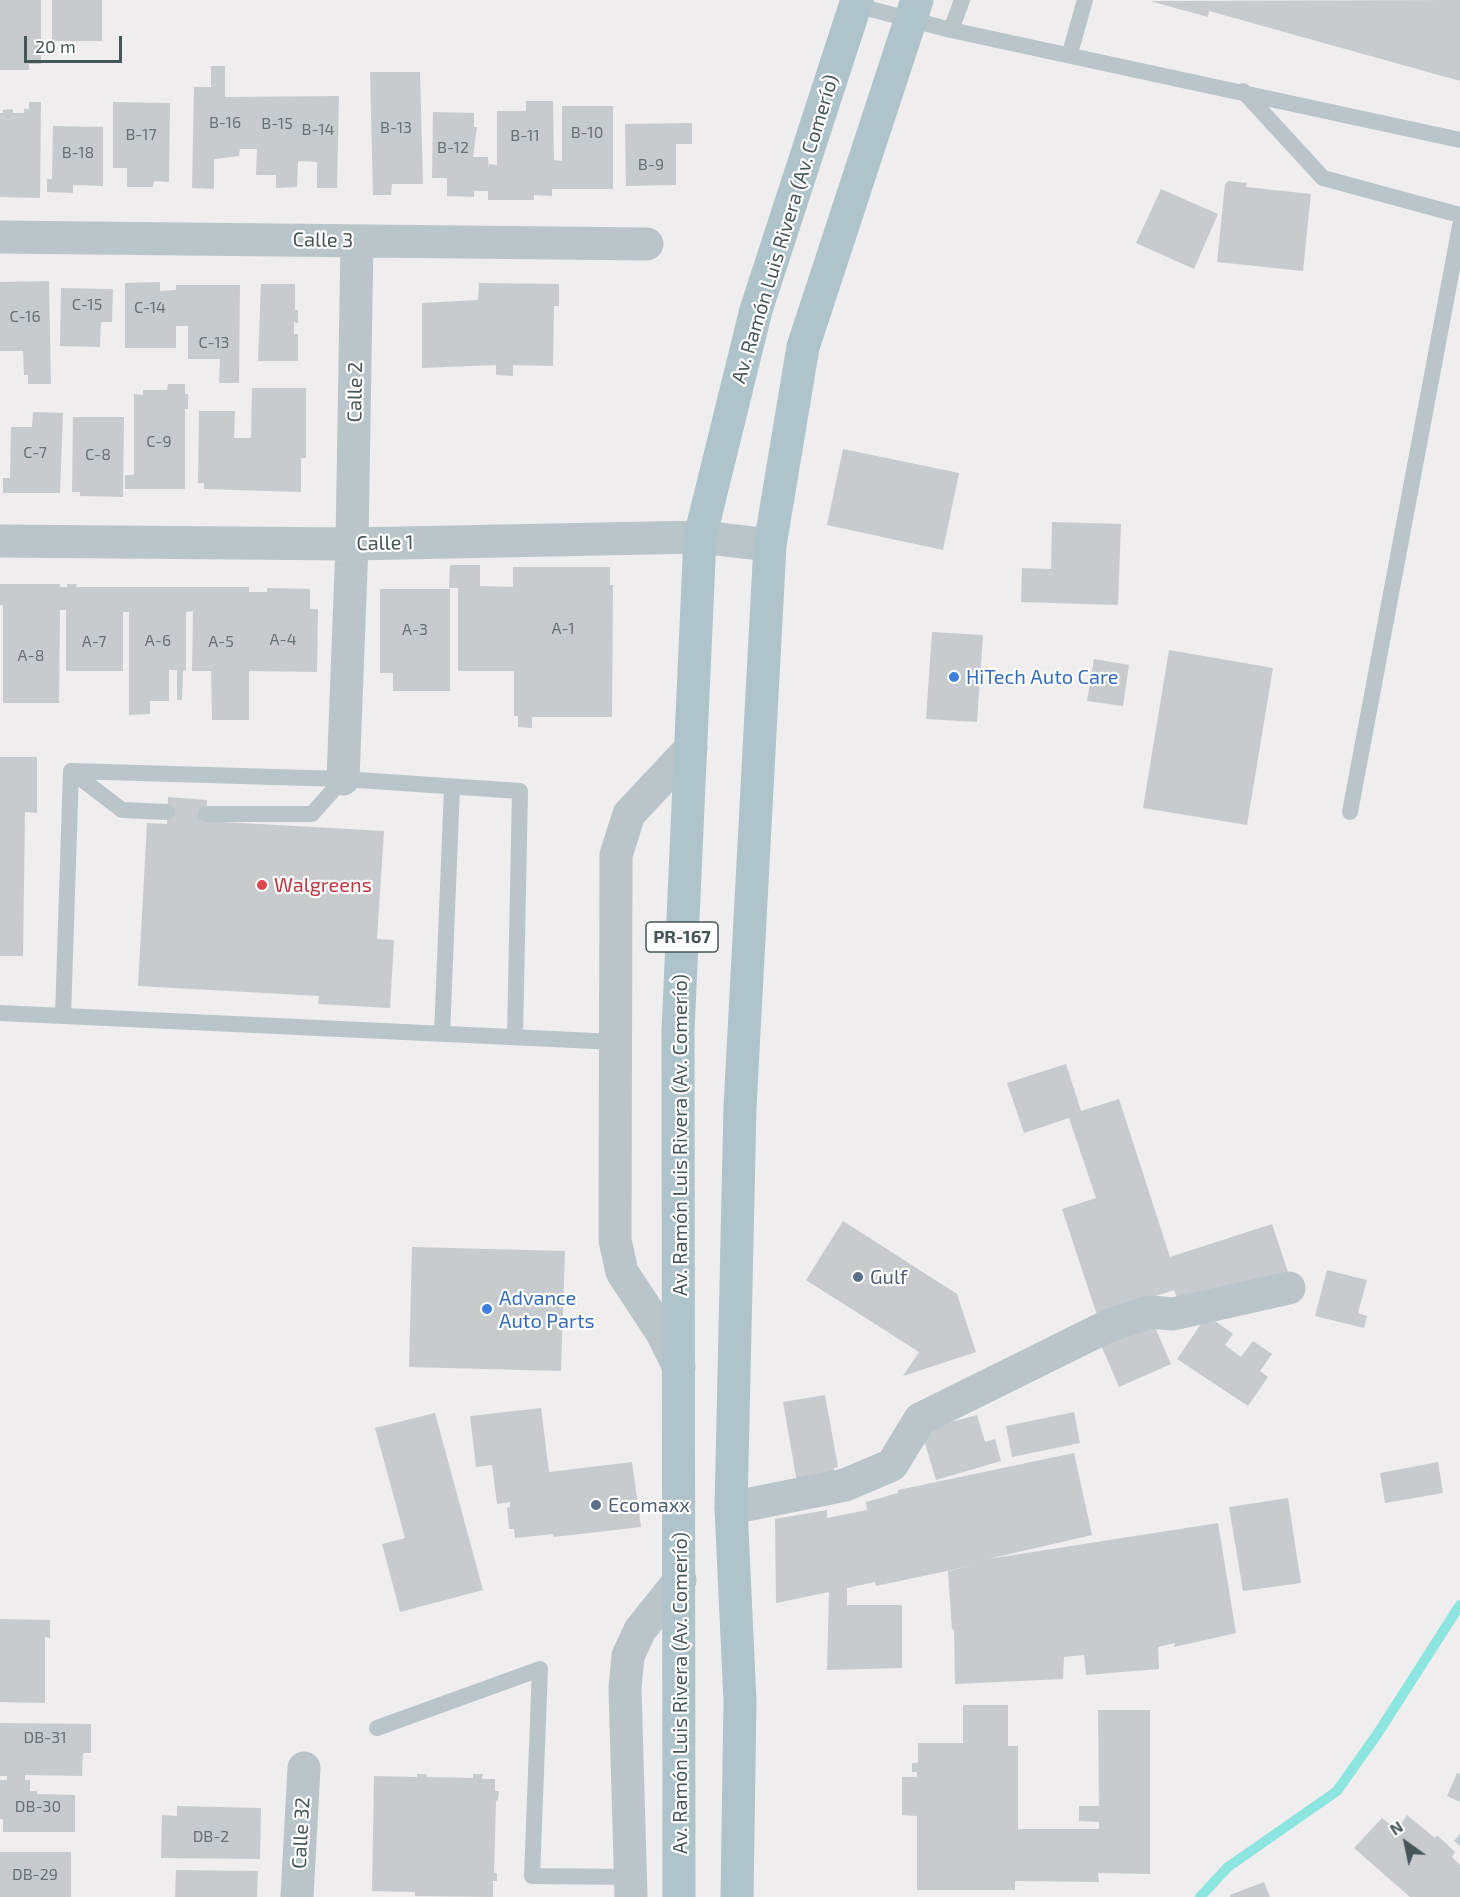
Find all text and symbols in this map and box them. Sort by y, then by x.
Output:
scale bar [27,24,124,62]
text: 20 m [35,35,76,57]
street label: Av. Ramón Luis Rivera (Av. Comerío) [726,72,844,386]
house number: B-16 [209,113,241,133]
house number: B-15 [261,114,293,134]
house number: B-13 [380,118,412,138]
house number: B-14 [302,120,334,140]
house number: B-10 [571,123,603,143]
house number: B-17 [125,125,157,145]
house number: B-11 [510,126,540,146]
house number: B-12 [437,138,469,158]
house number: B-18 [62,143,94,163]
house number: B-9 [638,155,664,175]
street label: Calle 3 [293,227,353,253]
house number: C-15 [72,295,102,315]
house number: C-14 [134,298,166,318]
house number: C-16 [9,307,41,327]
house number: C-13 [199,333,229,353]
street label: Calle 2 [342,361,368,423]
house number: C-9 [146,432,172,452]
house number: C-7 [23,443,47,463]
house number: C-8 [85,445,111,465]
street label: Calle 1 [356,531,414,555]
house number: A-1 [552,619,574,639]
house number: A-3 [402,620,428,640]
house number: A-4 [270,630,296,650]
house number: A-6 [145,631,171,651]
house number: A-7 [82,632,106,652]
house number: A-5 [208,632,234,652]
house number: A-8 [18,646,44,666]
place label: HiTech Auto Care [966,665,1118,689]
marker: HiTech Auto Care [947,670,961,684]
place label: Walgreens [274,873,372,897]
marker: Walgreens [255,878,269,892]
road number: PR-167 [646,922,718,952]
street label: Av. Ramón Luis Rivera (Av. Comerío) [668,974,692,1296]
place label: Gulf [870,1265,907,1289]
marker: Gulf [851,1270,865,1284]
place label: Advance Auto Parts [499,1286,595,1333]
marker: Advance Auto Parts [480,1302,494,1316]
place label: Ecomaxx [608,1493,690,1517]
marker: Ecomaxx [589,1498,603,1512]
street label: Av. Ramón Luis Rivera (Av. Comerío) [668,1532,692,1854]
house number: DB-31 [24,1728,66,1748]
house number: DB-30 [15,1797,61,1817]
street label: Calle 32 [287,1797,315,1869]
north arrow [1376,1813,1436,1873]
text: N [1386,1816,1406,1839]
house number: DB-2 [193,1827,229,1847]
house number: DB-29 [12,1865,58,1885]

